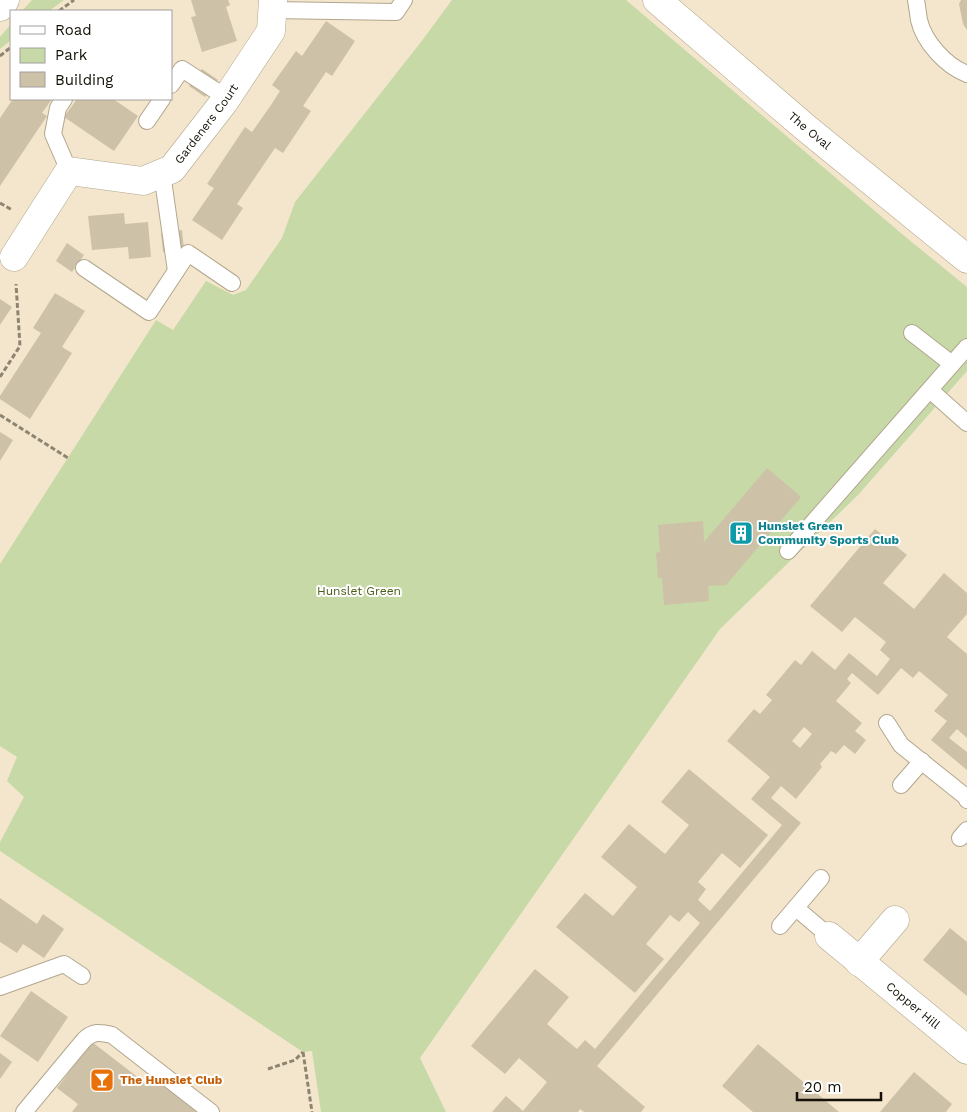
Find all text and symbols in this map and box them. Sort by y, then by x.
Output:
legend [10,10,172,100]
text: Road [55,21,92,39]
text: Park [55,46,88,64]
text: Building [55,71,113,89]
street label: Gardeners Court [172,81,241,167]
street label: The Oval [786,109,834,153]
place label: Hunslet Green Community Sports Club [758,519,900,547]
building icon: Hunslet Green Community Sports Club [728,520,754,546]
park label: Hunslet Green [317,584,401,598]
street label: Copper Hill [883,979,943,1032]
bar icon: The Hunslet Club [89,1067,115,1093]
scale bar [797,1070,881,1102]
place label: The Hunslet Club [120,1073,223,1087]
text: 20 m [804,1078,842,1096]

